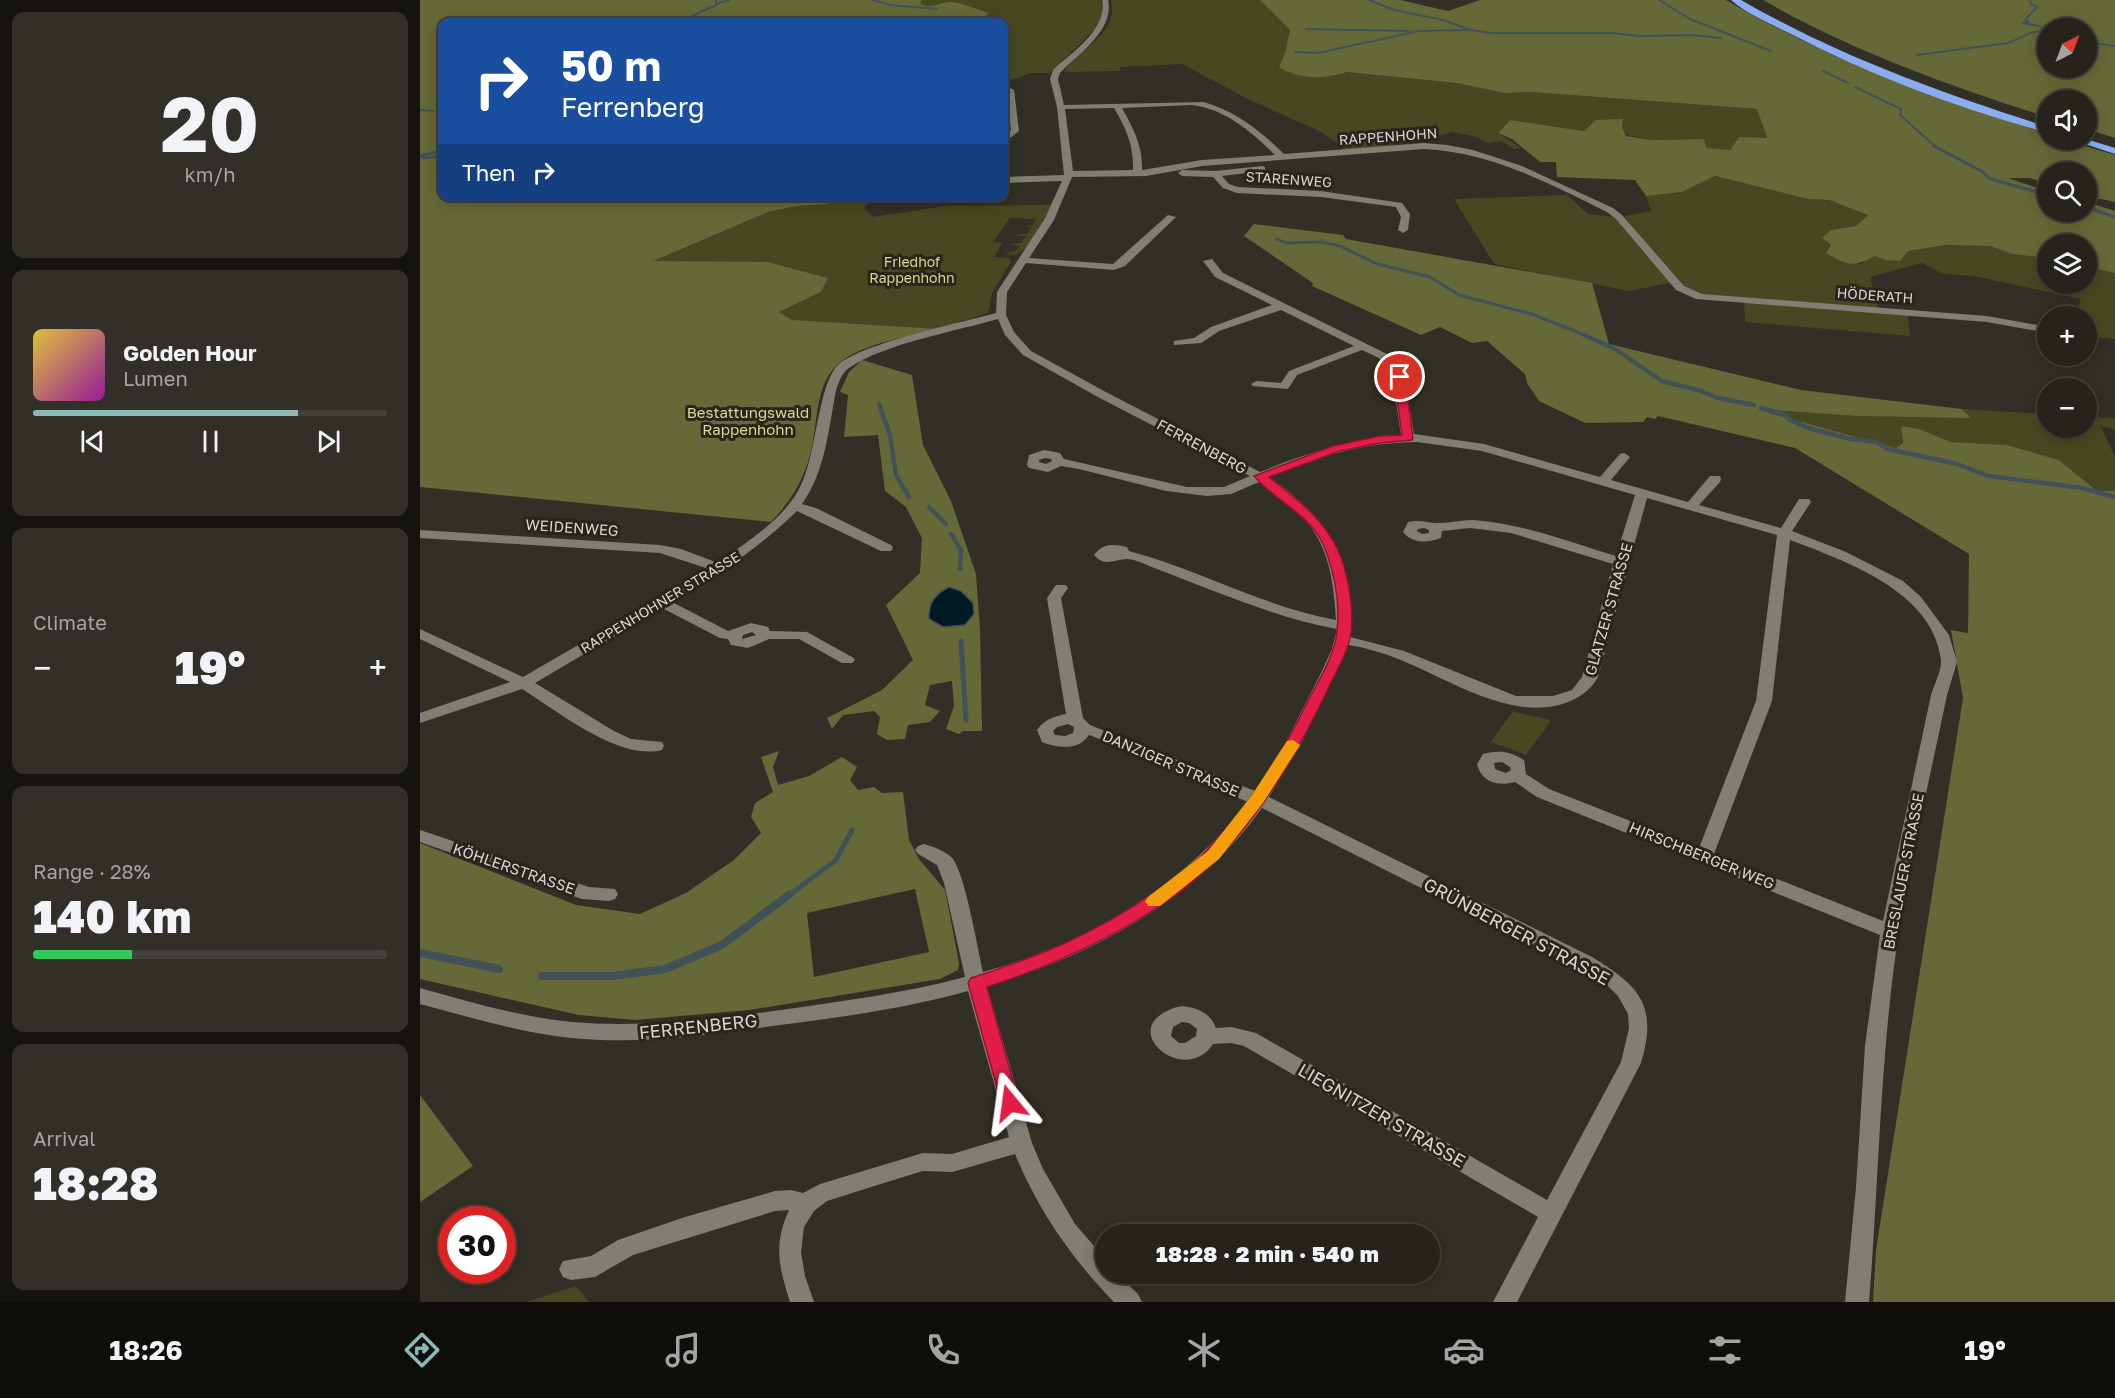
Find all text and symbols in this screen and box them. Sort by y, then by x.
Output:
north arrow [2037,18,2097,78]
map controls [2037,18,2097,438]
text: 50 m [561,40,661,90]
icon: right [462,42,540,120]
text: 20 [161,76,259,169]
button: sound [2037,90,2097,150]
text: Ferrenberg [561,91,705,123]
street label: RAPPENHOHN [1338,124,1438,148]
icon: right [527,156,560,189]
text: Then [462,159,515,186]
text: km/h [185,162,235,186]
button: search [2037,162,2097,222]
street label: STARENWEG [1245,168,1333,190]
button: layers [2037,234,2097,294]
park label: Friedhof Rappenhohn [869,253,955,286]
street label: HÖDERATH [1836,284,1914,306]
button: + [2037,306,2097,366]
text: Golden Hour [123,339,257,366]
pin [1374,351,1425,402]
icon: arrive [1383,360,1416,393]
text: Lumen [123,366,188,390]
button: − [2037,378,2097,438]
park label: Bestattungswald Rappenhohn [687,403,809,438]
street label: FERRENBERG [1154,415,1250,477]
icon: previous [76,425,109,458]
icon: pause [194,425,227,458]
icon: next [312,425,345,458]
street label: WEIDENWEG [525,515,619,539]
street label: GLATZER STRASSE [1580,541,1636,677]
street label: RAPPENHOHNER STRASSE [577,548,743,656]
text: Climate [33,610,107,634]
text: 19° [175,640,245,694]
text: − [33,648,51,687]
text: + [369,648,387,687]
street label: DANZIGER STRASSE [1100,726,1242,800]
street label: BRESLAUER STRASSE [1879,791,1927,951]
street label: HIRSCHBERGER WEG [1627,818,1777,892]
street label: KÖHLERSTRASSE [451,839,577,897]
text: Range · 28% [33,859,151,883]
street label: GRÜNBERGER STRASSE [1420,872,1614,990]
text: 140 km [33,889,191,943]
street label: FERRENBERG [638,1009,758,1043]
street label: LIEGNITZER STRASSE [1295,1058,1469,1172]
position arrow [978,1071,1042,1135]
text: Arrival [33,1126,96,1150]
text: 18:28 [33,1156,158,1210]
speed limit sign: 30 [438,1206,516,1284]
text: 18:28 · 2 min · 540 m [1156,1240,1379,1267]
icon: directions [401,1329,443,1371]
icon: music [662,1329,704,1371]
icon: phone [922,1329,964,1371]
icon: climate [1183,1329,1225,1371]
icon: car [1443,1329,1485,1371]
icon: filters [1704,1329,1746,1371]
text: 18:26 [109,1334,183,1366]
text: 19° [1964,1334,2006,1366]

